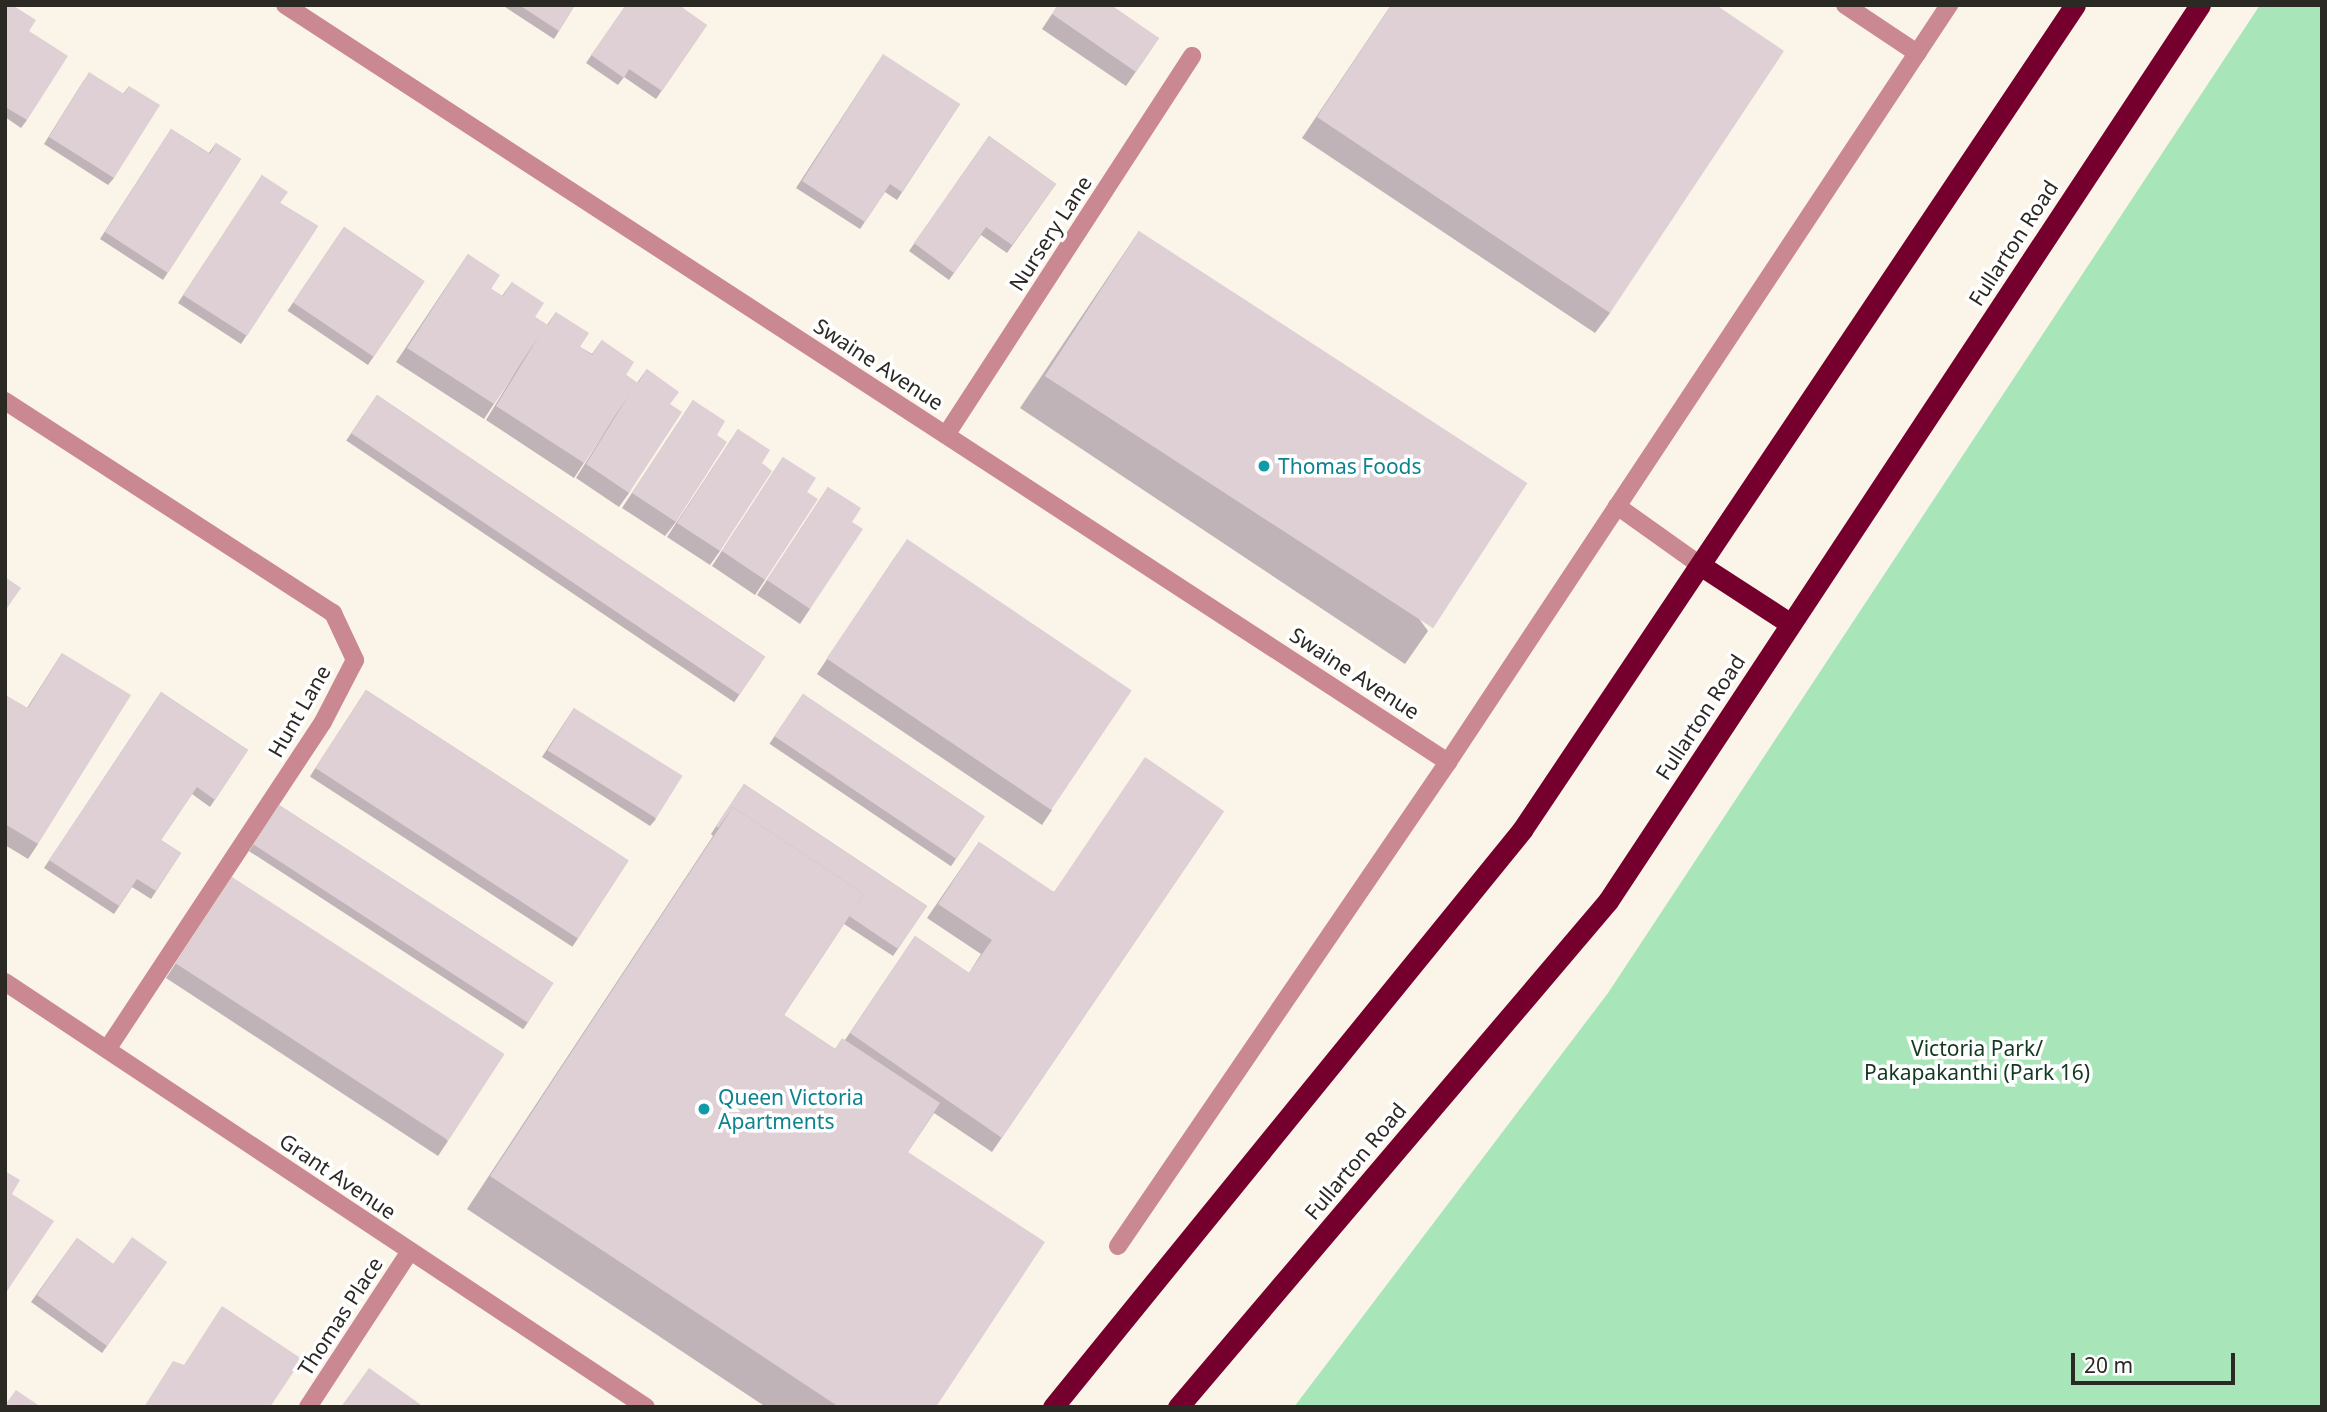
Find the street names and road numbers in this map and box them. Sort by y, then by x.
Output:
street label: Nursery Lane [1003,171,1097,295]
street label: Fullarton Road [1963,176,2063,310]
street label: Swaine Avenue [810,313,948,415]
street label: Swaine Avenue [1286,622,1424,724]
street label: Fullarton Road [1650,650,1750,784]
street label: Hunt Lane [263,660,335,762]
street label: Fullarton Road [1299,1098,1411,1224]
street label: Grant Avenue [275,1128,401,1224]
street label: Thomas Place [292,1252,388,1380]

